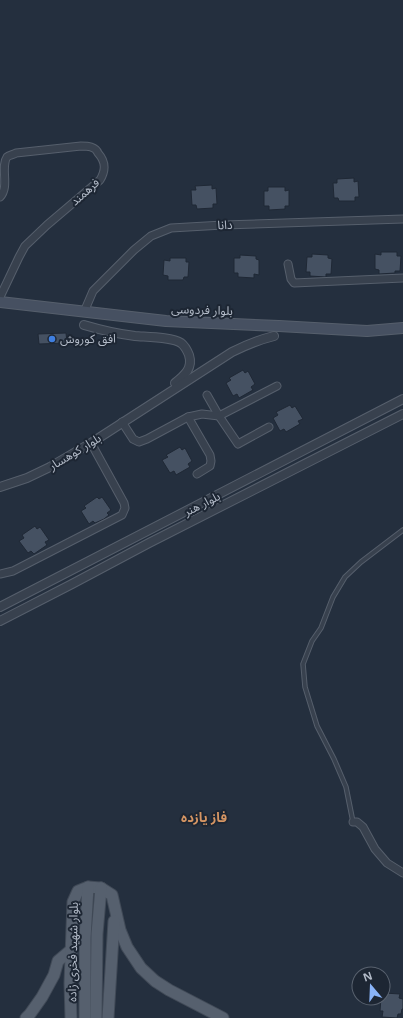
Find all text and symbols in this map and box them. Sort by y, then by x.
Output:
street label: فرهمند [66,174,103,209]
street label: دانا [217,216,233,233]
street label: بلوار فردوسی [171,300,233,319]
place label: افق کوروش [60,330,116,347]
marker: افق کوروش [47,334,57,344]
street label: بلوار کوهسار [44,429,104,474]
street label: بلوار هنر [180,487,223,520]
district label: فاز یازده [181,808,227,826]
street label: بلوار شهید فخری زاده [63,902,82,1002]
north arrow [351,966,391,1006]
text: N [361,968,374,985]

